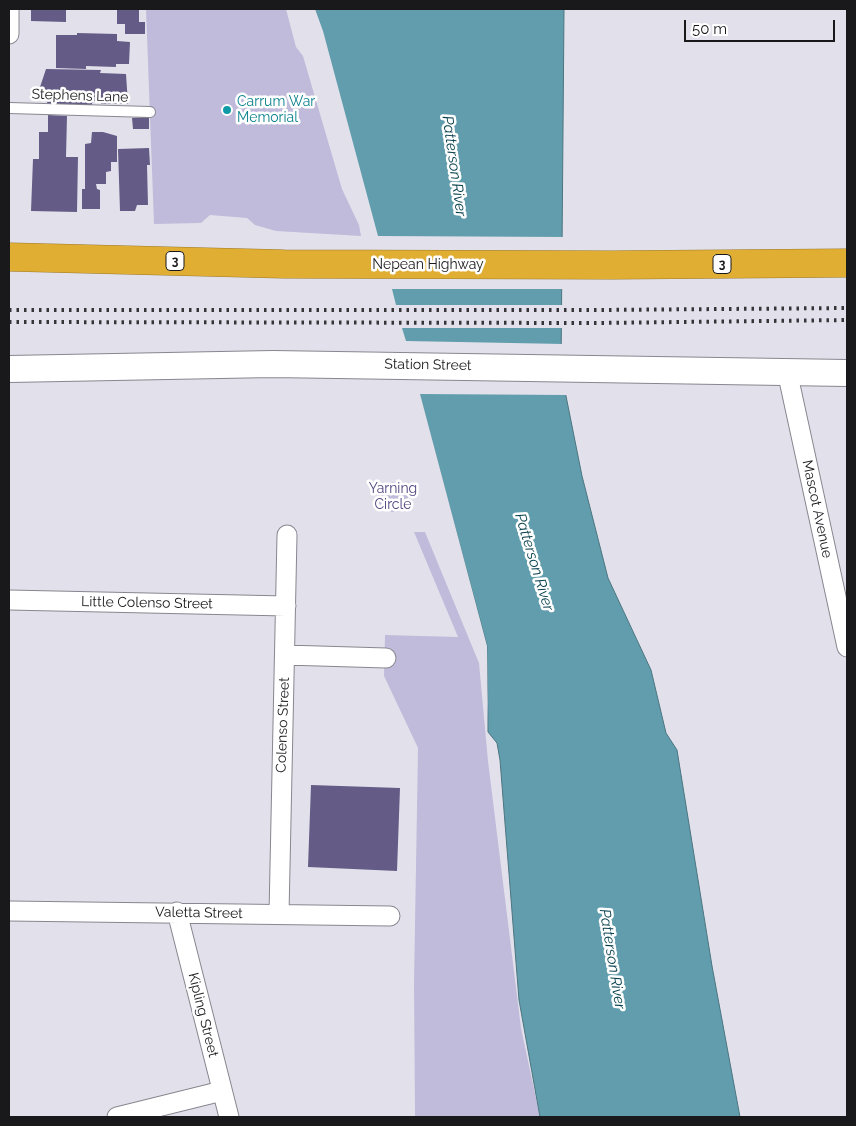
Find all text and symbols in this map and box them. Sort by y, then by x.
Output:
scale bar [686,10,837,42]
text: 50 m [692,20,727,38]
street label: Stephens Lane [31,86,129,106]
place label: Carrum War Memorial [237,94,315,126]
marker: Carrum War Memorial [221,104,233,116]
water label: Patterson River [438,115,470,217]
road number: 3 [166,252,184,270]
road number: 3 [713,254,731,274]
street label: Nepean Highway [372,257,484,273]
street label: Station Street [384,356,472,374]
street label: Mascot Avenue [798,458,836,560]
park label: Yarning Circle [369,481,417,514]
water label: Patterson River [511,511,557,613]
street label: Little Colenso Street [81,593,213,613]
street label: Colenso Street [273,677,293,773]
street label: Valetta Street [155,904,243,922]
water label: Patterson River [595,908,629,1010]
street label: Kipling Street [184,971,222,1059]

